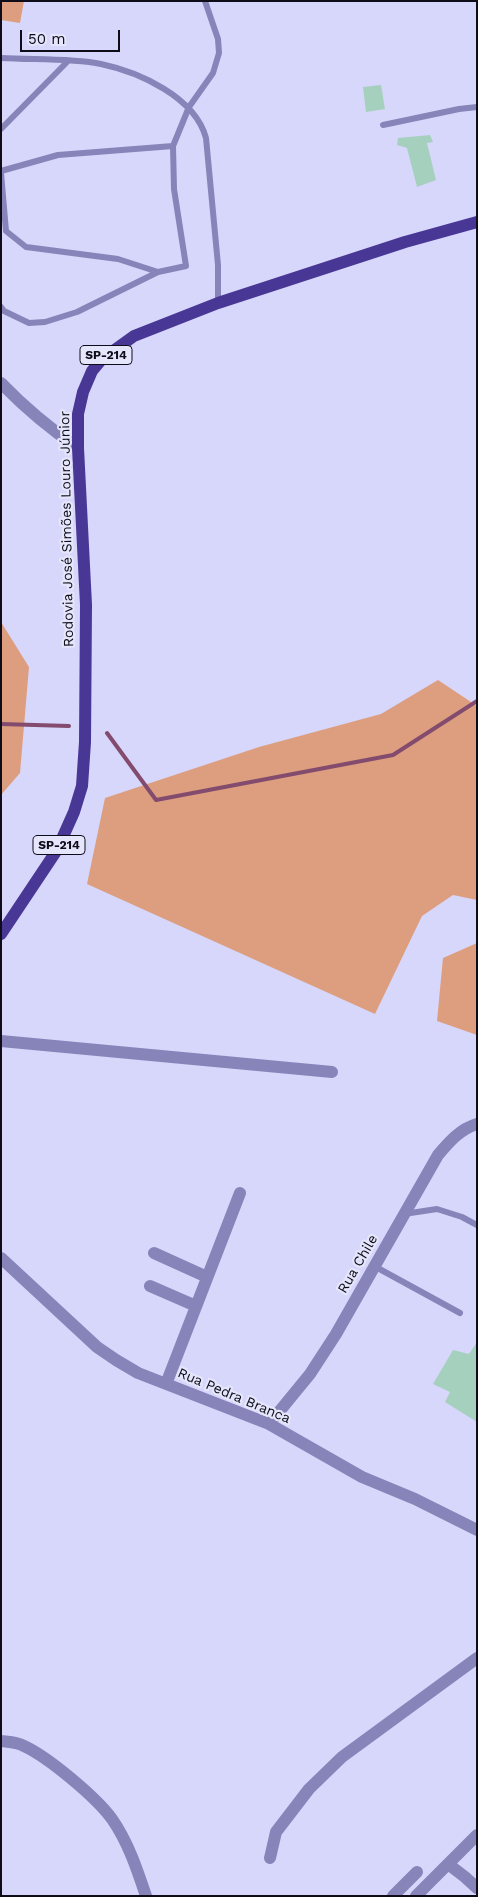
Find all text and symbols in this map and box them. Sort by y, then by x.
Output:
scale bar [22,20,122,52]
text: 50 m [28,30,65,48]
road number: SP-214 [80,346,132,364]
street label: Rodovia José Simões Louro Júnior [57,411,77,647]
road number: SP-214 [33,836,85,854]
street label: Rua Chile [335,1232,381,1296]
street label: Rua Pedra Branca [175,1365,293,1427]

